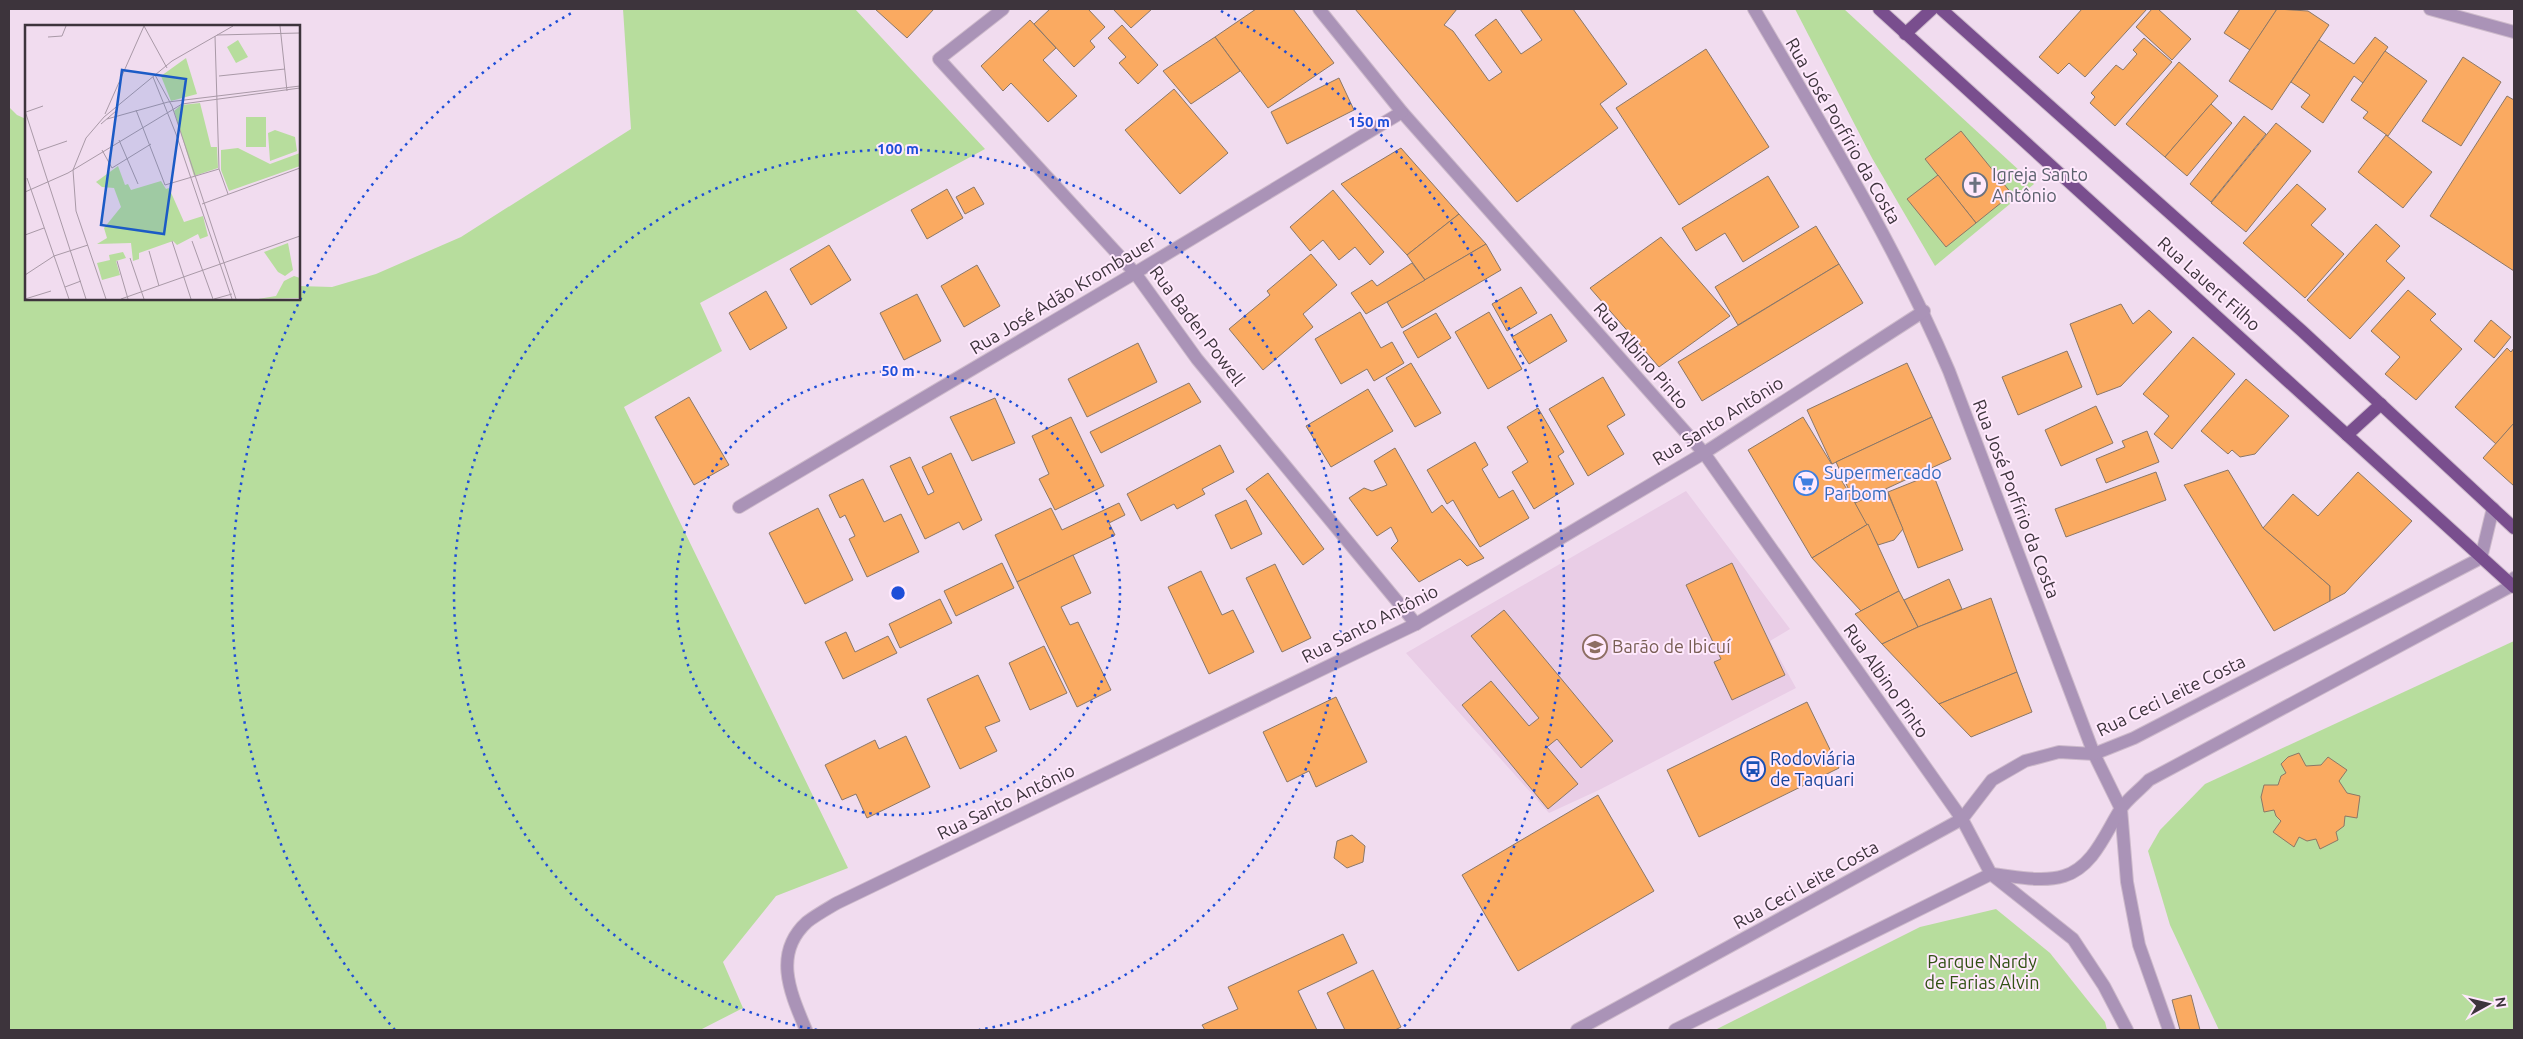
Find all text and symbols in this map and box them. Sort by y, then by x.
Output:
inset map [25,25,300,300]
street label: Rua José Porfírio da Costa [1782,34,1905,227]
text: 150 m [1348,113,1390,130]
text: 100 m [877,140,919,157]
place label: Igreja Santo Antônio [1992,164,2088,205]
church icon: Igreja Santo Antônio [1962,172,1988,198]
street label: Rua José Adão Krombauer [966,231,1159,358]
street label: Rua Lauert Filho [2154,232,2265,334]
street label: Rua Baden Powell [1146,262,1250,389]
street label: Rua Albino Pinto [1590,298,1693,413]
text: 50 m [881,362,915,379]
street label: Rua Santo Antônio [1648,372,1786,468]
street label: Rua José Porfírio da Costa [1970,396,2064,601]
place label: Supermercado Parbom [1824,462,1942,503]
supermarket icon: Supermercado Parbom [1793,470,1819,496]
street label: Rua Santo Antônio [1298,580,1441,666]
centre of rings [889,584,907,602]
street label: Rua Albino Pinto [1840,620,1933,741]
school or university icon: Barão de Ibicuí [1582,634,1608,660]
place label: Barão de Ibicuí [1612,636,1731,656]
street label: Rua Ceci Leite Costa [2093,650,2248,740]
place label: Rodoviária de Taquari [1770,748,1856,789]
bus stop icon: Rodoviária de Taquari [1740,756,1766,782]
street label: Rua Santo Antônio [934,759,1077,843]
street label: Rua Ceci Leite Costa [1729,836,1882,932]
park label: Parque Nardy de Farias Alvin [1925,951,2039,992]
north arrow [2463,979,2513,1029]
text: N [2492,996,2510,1008]

